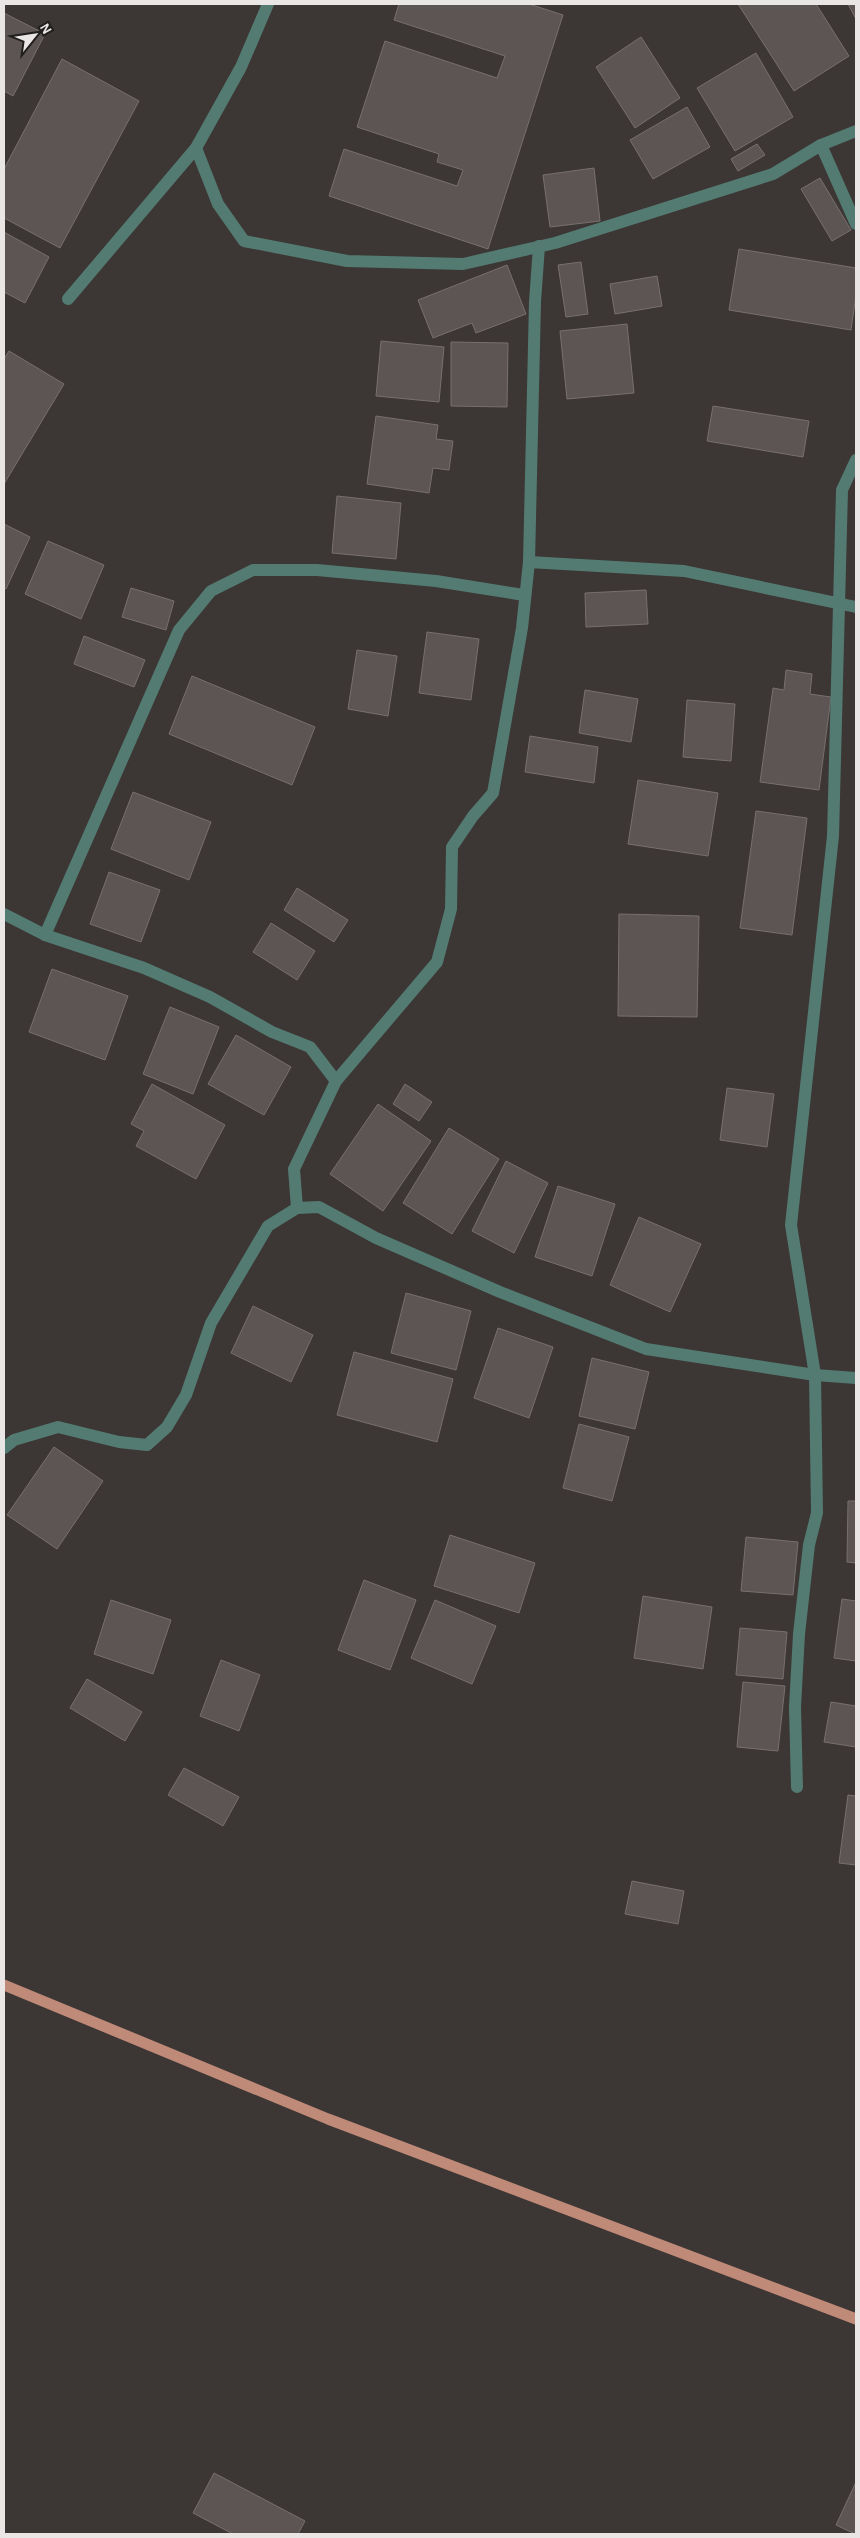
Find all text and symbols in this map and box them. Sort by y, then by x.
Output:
north arrow [10,10,60,60]
text: N [37,21,54,37]

